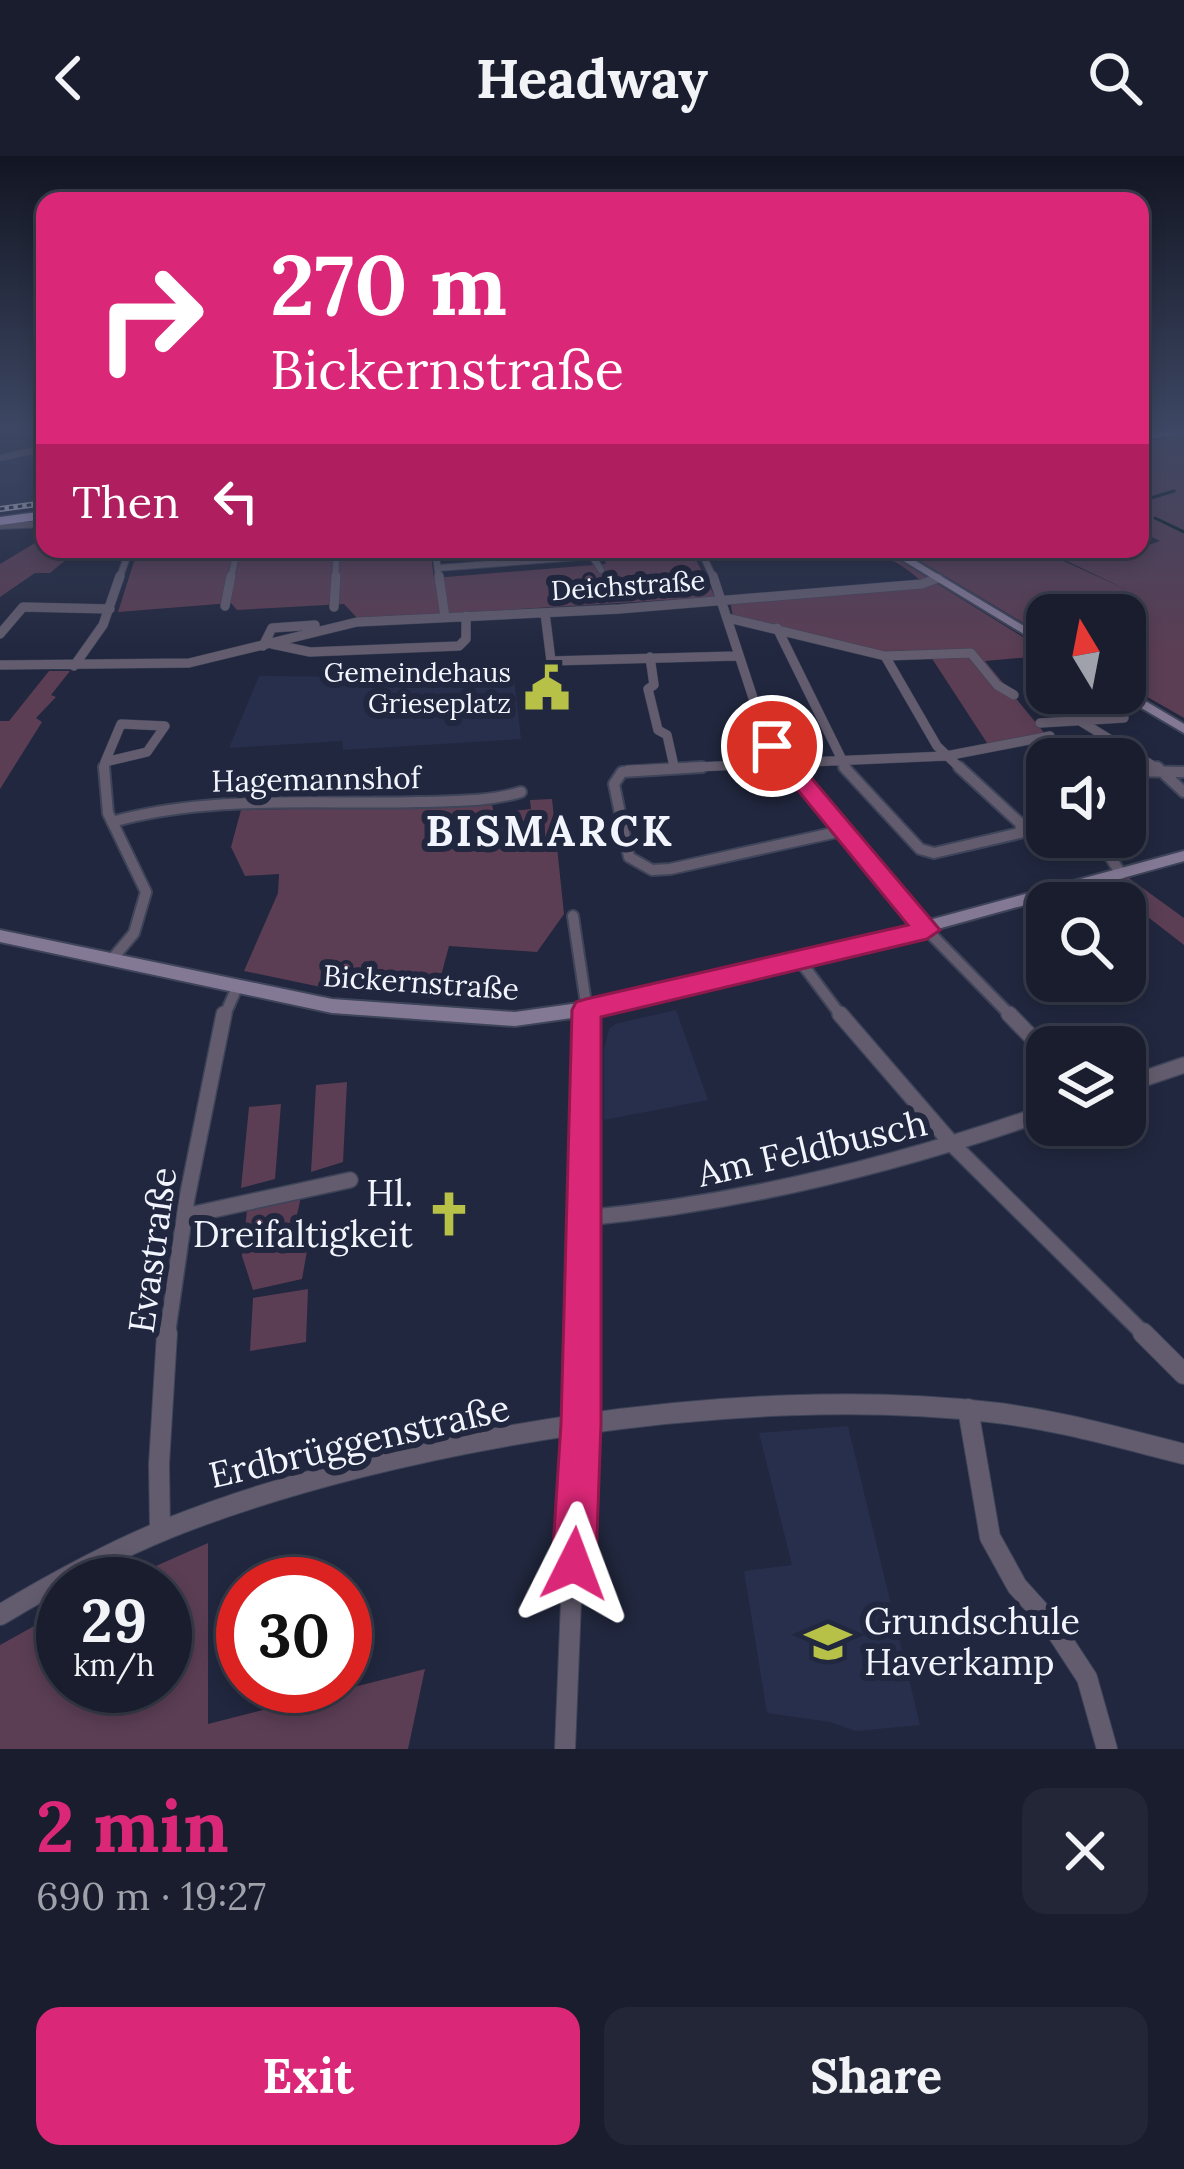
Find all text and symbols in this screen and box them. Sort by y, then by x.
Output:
text: Headway [476,44,708,113]
icon: back [36,45,102,111]
icon: search [1082,45,1148,111]
text: 270 m [270,230,507,338]
icon: right [72,240,228,396]
text: Bickernstraße [270,335,624,404]
icon: left [203,468,269,534]
text: Then [72,473,179,530]
street label: Deichstraße [550,563,706,607]
north arrow [1026,594,1146,714]
map controls [1026,594,1146,1146]
place label: Gemeindehaus Grieseplatz [324,655,511,720]
public building icon: Gemeindehaus Grieseplatz [522,663,572,713]
pin [721,695,823,797]
icon: arrive [739,713,805,779]
button: sound [1026,738,1146,858]
street label: Hagemannshof [211,758,423,801]
district label: BISMARCK [426,804,674,858]
button: search [1026,882,1146,1002]
street label: Bickernstraße [322,956,520,1008]
button: layers [1026,1026,1146,1146]
street label: Am Feldbusch [692,1099,931,1197]
street label: Evastraße [118,1164,186,1336]
place label: Hl. Dreifaltigkeit [193,1170,413,1257]
church icon: Hl. Dreifaltigkeit [424,1189,474,1239]
street label: Erdbrüggenstraße [204,1384,514,1498]
position arrow [511,1501,637,1627]
speed limit sign: 30 [216,1557,372,1713]
text: 29 [81,1582,147,1658]
place label: Grundschule Haverkamp [864,1598,1080,1685]
school or university icon: Grundschule Haverkamp [803,1617,853,1667]
text: km/h [73,1646,155,1684]
text: 2 min [36,1780,229,1872]
button: close [1022,1788,1148,1914]
text: 690 m · 19:27 [36,1871,266,1921]
button: Exit [36,2007,580,2145]
button: Share [604,2007,1148,2145]

